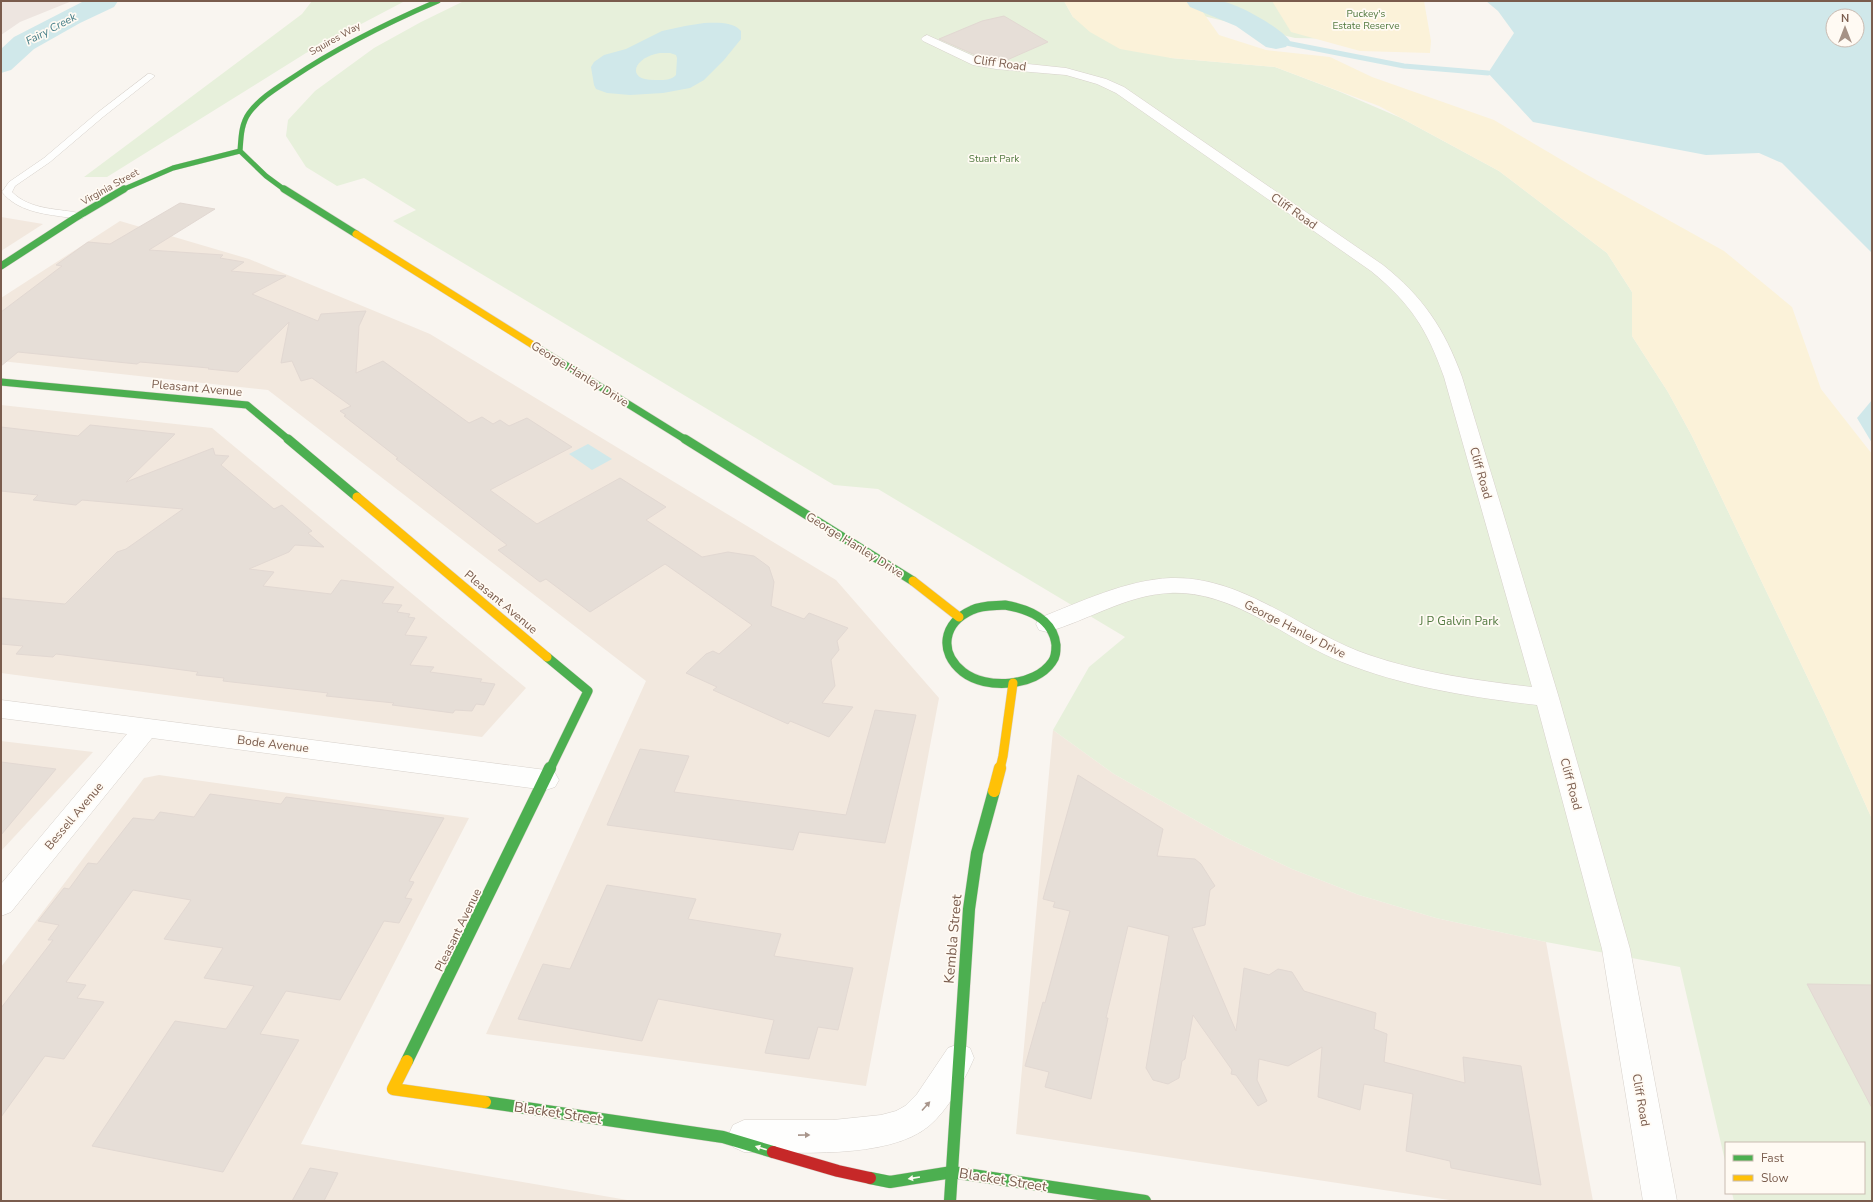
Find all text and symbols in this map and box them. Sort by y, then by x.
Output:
park label: Puckey's Estate Reserve [1333,7,1399,33]
north arrow [1825,8,1865,48]
water label: Fairy Creek [23,9,79,49]
text: N [1841,11,1849,26]
street label: Squires Way [307,19,364,59]
street label: Cliff Road [973,51,1027,75]
park label: Stuart Park [969,152,1020,166]
street label: Virginia Street [78,165,142,209]
street label: Cliff Road [1268,189,1320,233]
street label: George Hanley Drive [528,337,632,411]
street label: Pleasant Avenue [151,376,243,400]
street label: Cliff Road [1466,445,1496,501]
street label: George Hanley Drive [803,508,907,582]
street label: Pleasant Avenue [461,567,541,637]
street label: George Hanley Drive [1241,596,1349,662]
park label: J P Galvin Park [1419,613,1499,629]
street label: Bode Avenue [236,732,310,756]
street label: Cliff Road [1556,756,1586,812]
street label: Bessell Avenue [41,779,107,853]
street label: Pleasant Avenue [431,886,485,974]
street label: Kembla Street [940,893,966,984]
street label: Cliff Road [1629,1072,1653,1128]
street label: Blacket Street [513,1097,603,1129]
one-way arrow [922,1101,931,1111]
one-way arrow [798,1132,810,1139]
legend [1725,1142,1865,1194]
one-way arrow [754,1145,766,1151]
text: Fast [1761,1150,1784,1166]
street label: Blacket Street [958,1164,1048,1196]
text: Slow [1761,1170,1789,1186]
one-way arrow [908,1175,920,1181]

